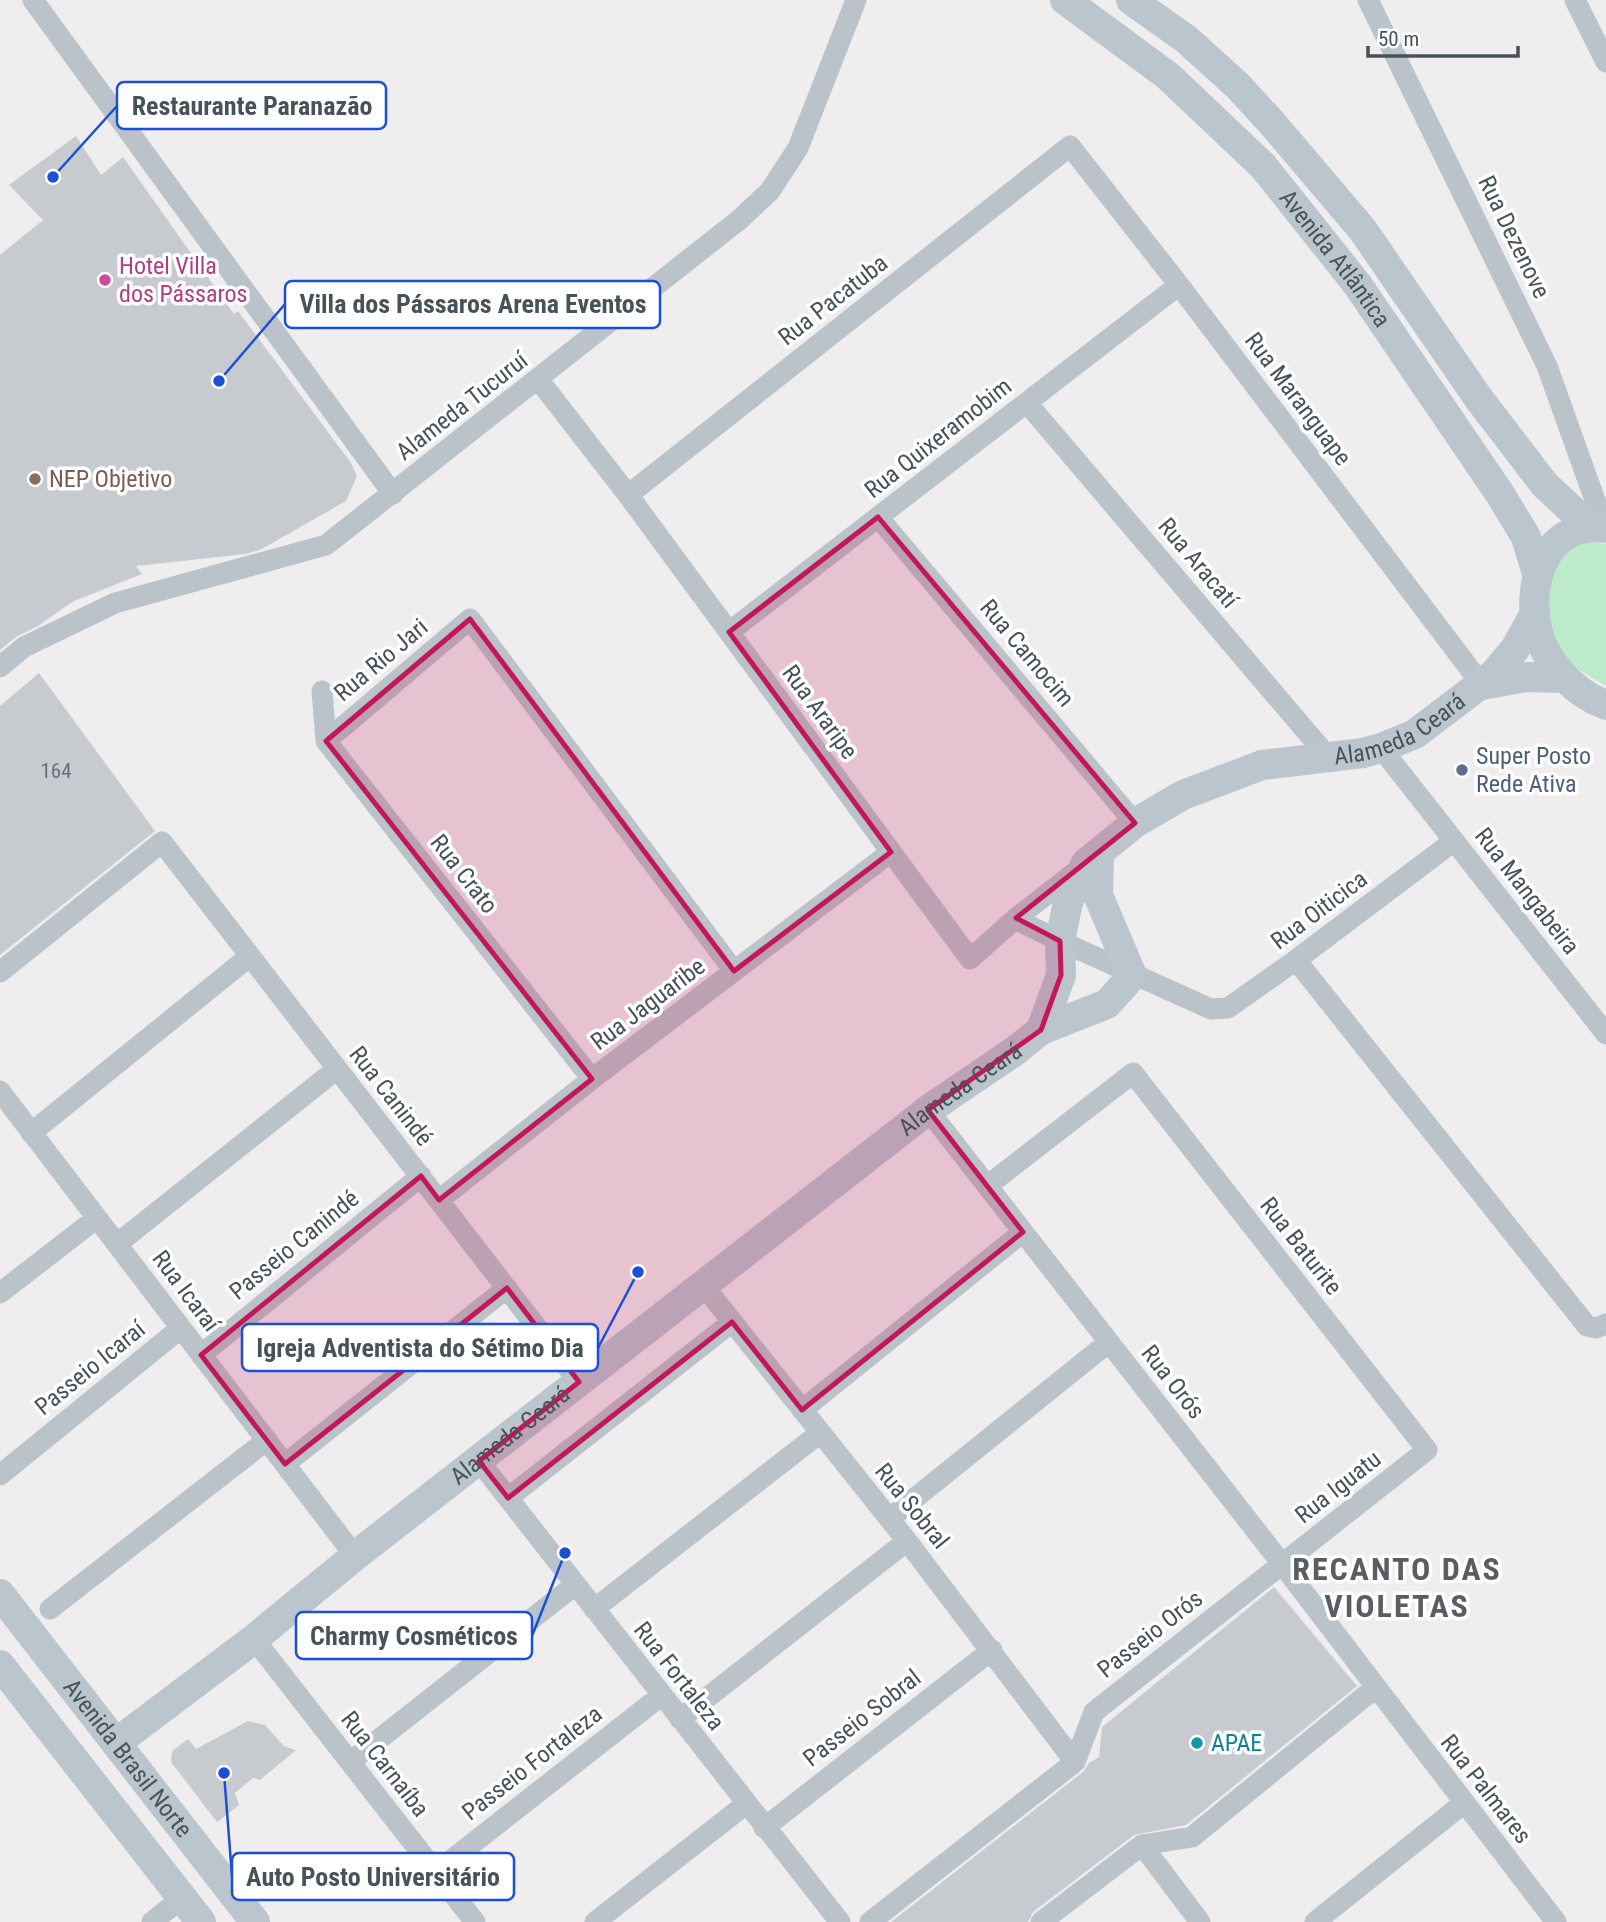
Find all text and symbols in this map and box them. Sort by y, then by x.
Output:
scale bar [1368,14,1518,58]
text: 50 m [1378,27,1419,51]
callout: Restaurante Paranazão [117,82,386,129]
text: Restaurante Paranazão [132,91,372,121]
street label: Rua Dezenove [1472,171,1556,303]
street label: Avenida Atlântica [1274,184,1396,332]
street label: Rua Pacatuba [773,249,893,351]
place label: Hotel Villa dos Pássaros [119,252,248,308]
marker: Hotel Villa dos Pássaros [97,272,113,288]
callout: Villa dos Pássaros Arena Eventos [285,281,660,328]
text: Villa dos Pássaros Arena Eventos [299,289,647,319]
street label: Rua Maranguape [1239,327,1357,471]
street label: Alameda Tucuruí [391,345,534,466]
street label: Rua Quixeramobim [859,372,1017,504]
place label: NEP Objetivo [49,465,172,493]
marker: NEP Objetivo [27,471,43,487]
street label: Rua Aracatí [1152,512,1245,615]
street label: Rua Camocim [974,594,1080,712]
street label: Rua Rio Jari [329,613,433,707]
street label: Rua Araripe [777,660,863,764]
street label: Alameda Ceará [1332,687,1471,770]
place label: Super Posto Rede Ativa [1476,742,1591,798]
house number: 164 [40,759,72,783]
marker: Super Posto Rede Ativa [1454,762,1470,778]
street label: Rua Mangabeira [1469,822,1585,960]
street label: Rua Crato [425,829,503,919]
street label: Rua Oiticica [1265,865,1373,955]
street label: Rua Jaguaribe [586,952,710,1056]
street label: Alameda Ceará [893,1037,1027,1142]
street label: Rua Canindé [344,1041,438,1151]
street label: Passeio Canindé [224,1184,364,1306]
street label: Rua Baturite [1254,1192,1348,1300]
street label: Rua Icaraí [147,1245,226,1338]
street label: Passeio Icaraí [29,1314,152,1421]
callout: Igreja Adventista do Sétimo Dia [242,1324,598,1371]
text: Igreja Adventista do Sétimo Dia [256,1333,584,1363]
street label: Rua Orós [1136,1340,1210,1424]
street label: Alameda Ceará [445,1380,575,1491]
street label: Rua Iguatu [1290,1445,1386,1529]
street label: Rua Sobral [869,1458,955,1554]
district label: RECANTO DAS VIOLETAS [1292,1550,1502,1625]
street label: Passeio Orós [1092,1584,1208,1684]
callout: Charmy Cosméticos [296,1612,532,1659]
street label: Rua Fortaleza [628,1616,730,1736]
text: Charmy Cosméticos [310,1621,518,1651]
street label: Passeio Sobral [798,1664,926,1772]
street label: Avenida Brasil Norte [57,1673,198,1843]
street label: Passeio Fortaleza [457,1700,607,1826]
street label: Rua Carnaíba [335,1706,435,1822]
place label: APAE [1211,1729,1262,1757]
street label: Rua Palmares [1435,1729,1537,1849]
marker: APAE [1189,1735,1205,1751]
callout: Auto Posto Universitário [232,1853,514,1900]
text: Auto Posto Universitário [246,1862,500,1892]

